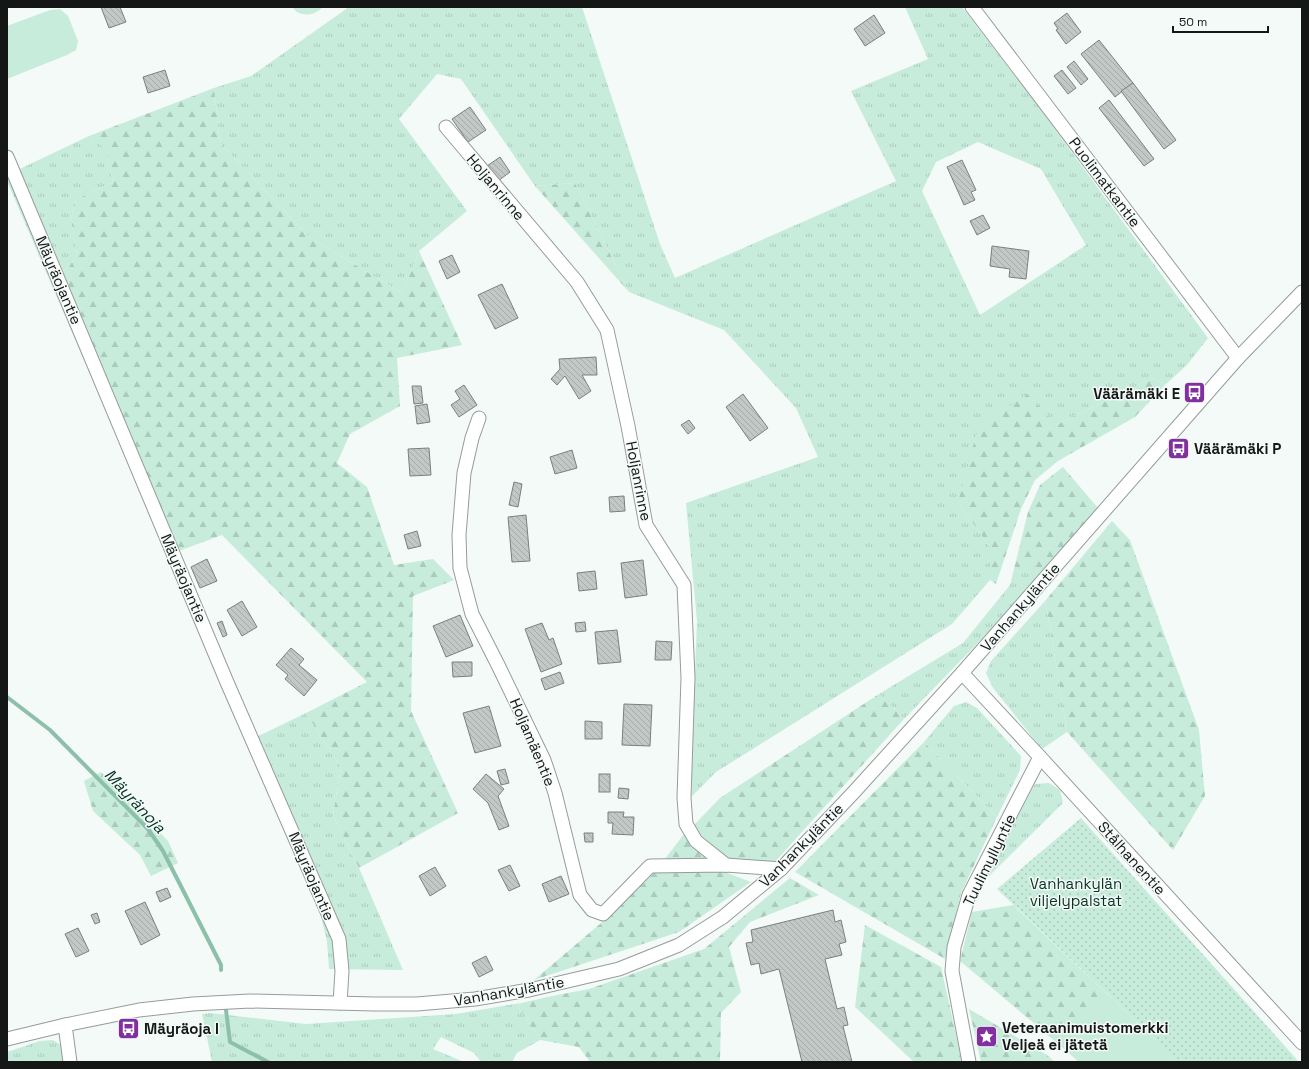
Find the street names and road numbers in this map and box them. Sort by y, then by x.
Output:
street label: Puolimatkantie [1065,133,1145,231]
street label: Holjanrinne [463,150,529,224]
street label: Mäyräojantie [32,233,86,327]
street label: Holjanrinne [622,439,656,523]
street label: Mäyräojantie [157,531,211,625]
street label: Vanhankyläntie [976,559,1064,655]
street label: Holjamäentie [506,695,560,789]
street label: Vanhankyläntie [755,799,847,891]
street label: Tuulimyllyntie [958,811,1020,909]
street label: Stålhanentie [1094,817,1170,899]
street label: Mäyräojantie [285,829,339,923]
street label: Vanhankyläntie [452,972,566,1010]

